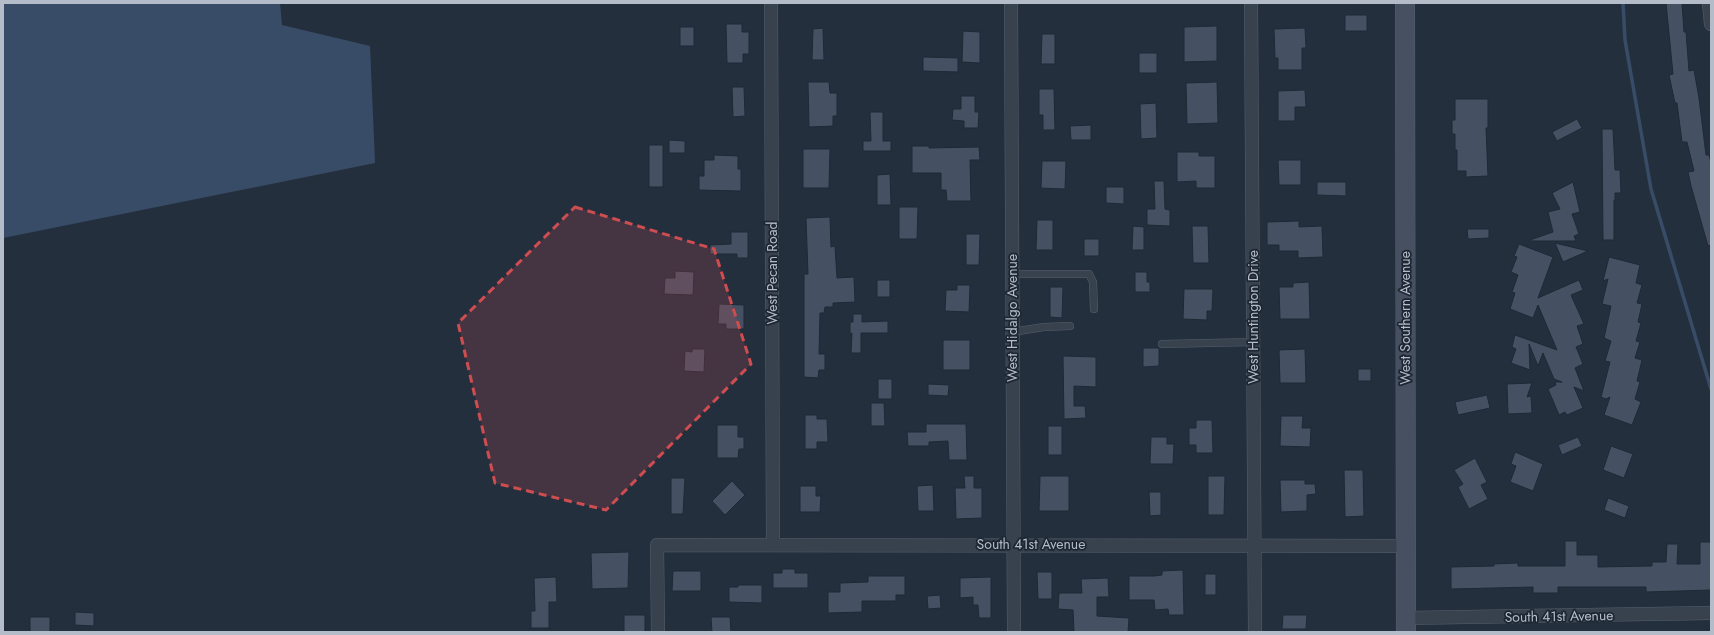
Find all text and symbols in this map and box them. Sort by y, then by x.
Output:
street label: West Pecan Road [762,222,782,324]
street label: West Huntington Drive [1243,250,1263,384]
street label: West Southern Avenue [1395,251,1415,385]
street label: West Hidalgo Avenue [1002,254,1022,382]
street label: South 41st Avenue [977,534,1085,554]
street label: South 41st Avenue [1504,605,1614,627]

